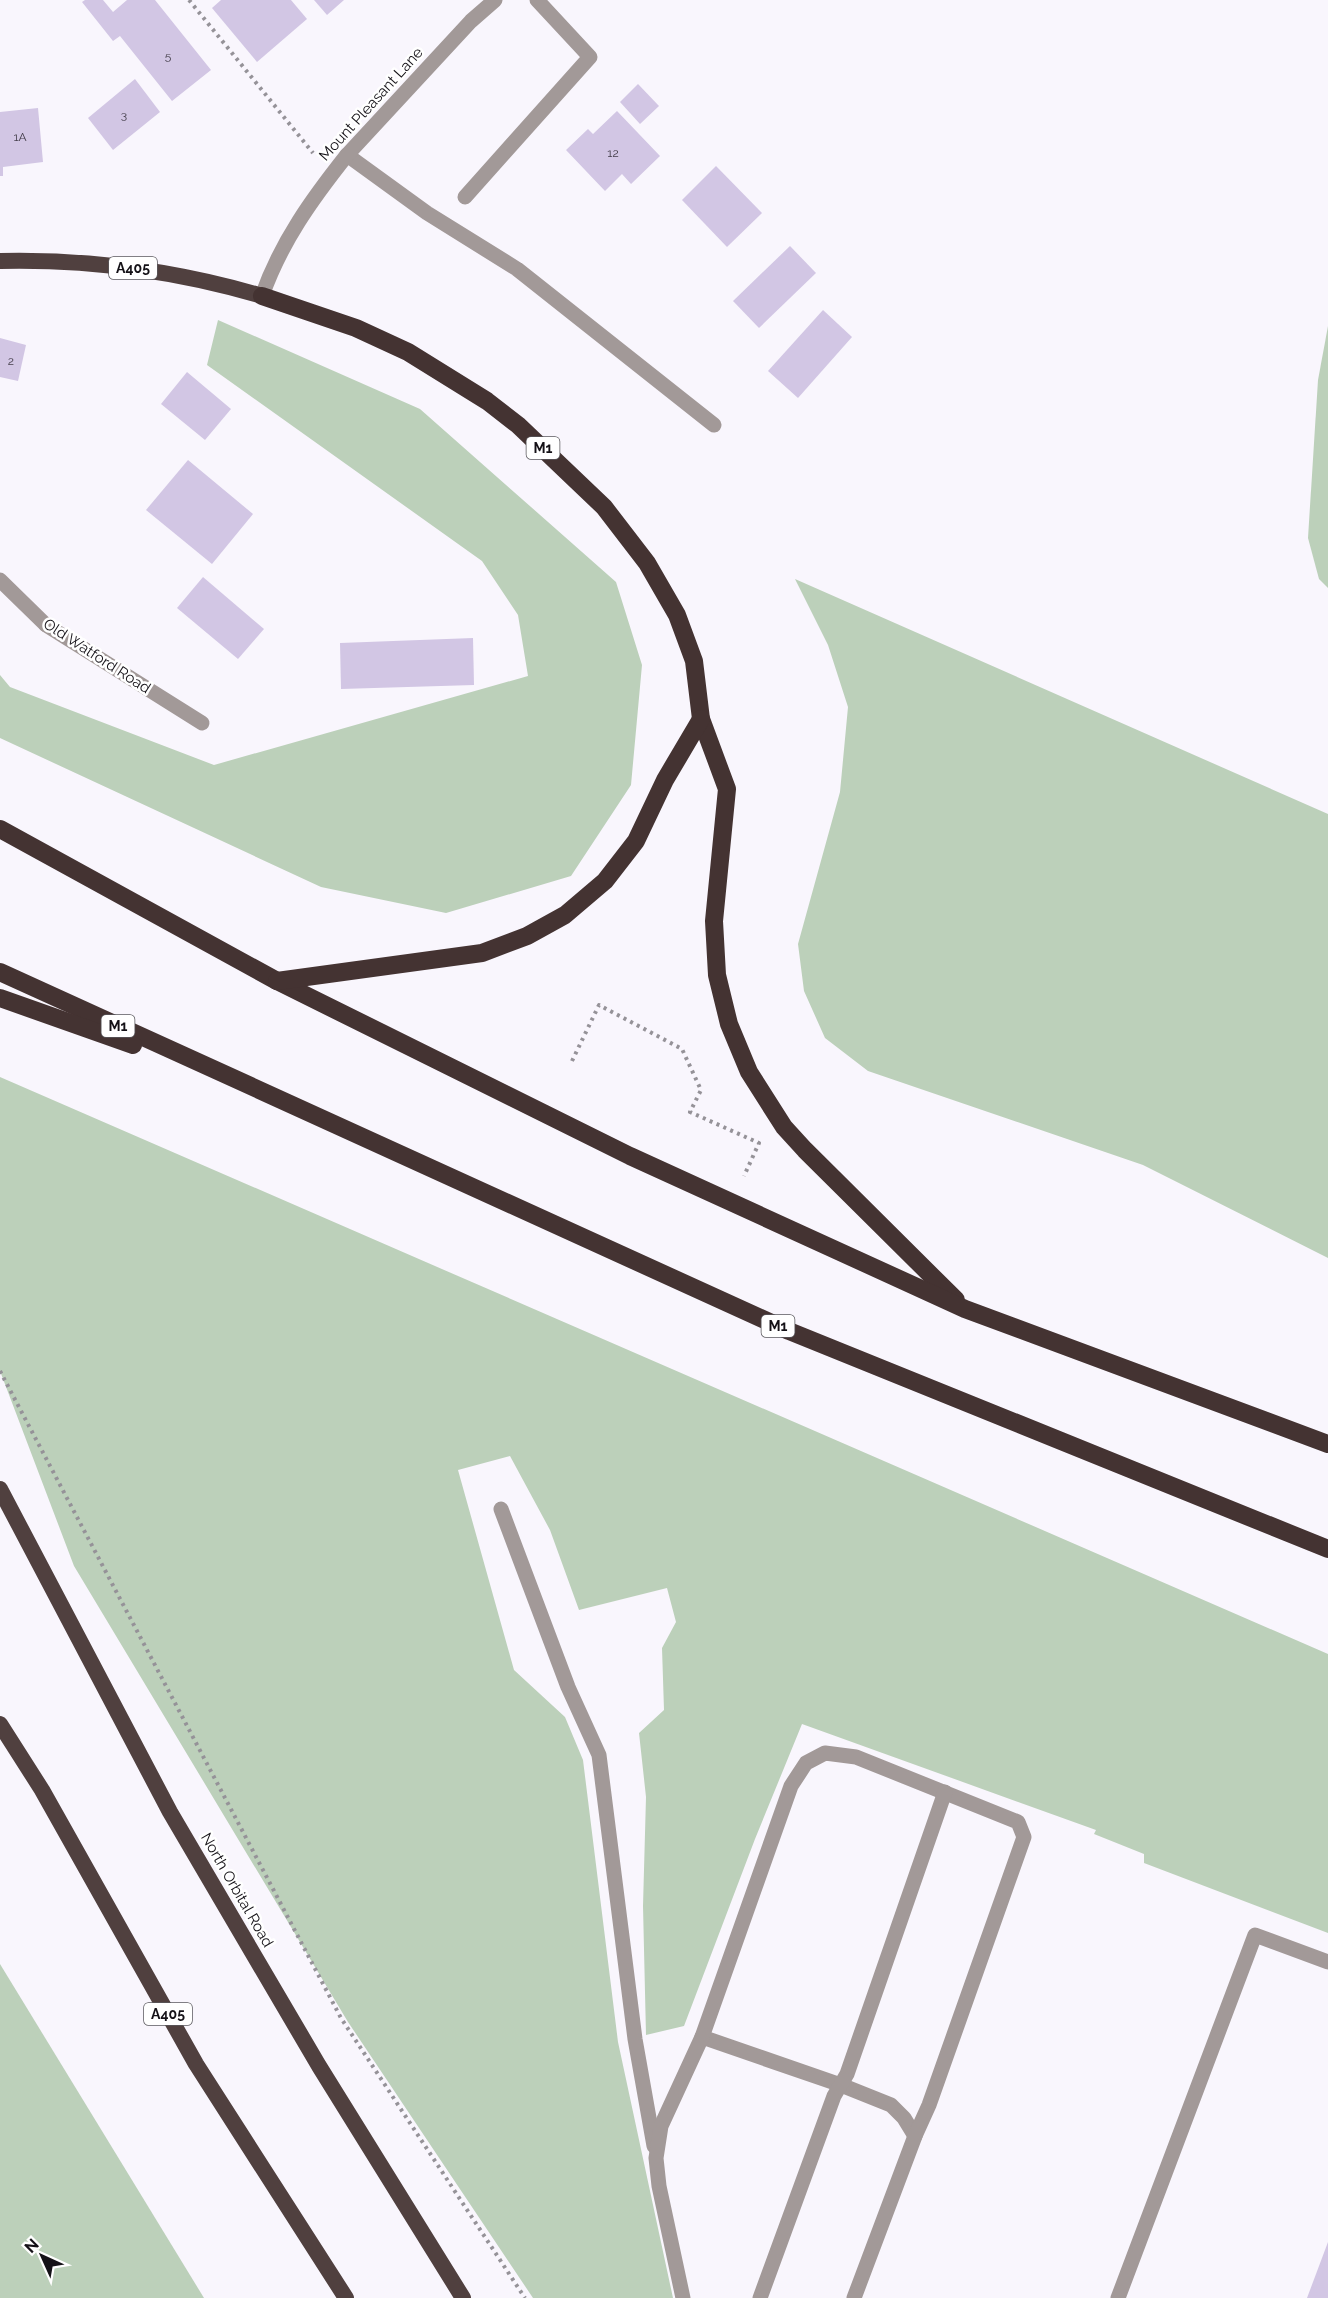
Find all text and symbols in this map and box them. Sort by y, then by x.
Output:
street label: Mount Pleasant Lane [315,44,427,164]
house number: 5 [165,49,172,63]
house number: 3 [121,108,127,122]
house number: 1A [13,130,27,144]
house number: 12 [607,146,619,160]
road number: A405 [109,257,157,279]
house number: 2 [8,354,14,368]
road number: M1 [526,437,560,459]
street label: Old Watford Road [40,615,154,697]
road number: M1 [102,1015,134,1037]
road number: M1 [762,1315,794,1337]
street label: North Orbital Road [197,1830,277,1950]
road number: A405 [144,2003,192,2025]
north arrow [12,2226,72,2286]
text: N [21,2235,43,2257]

